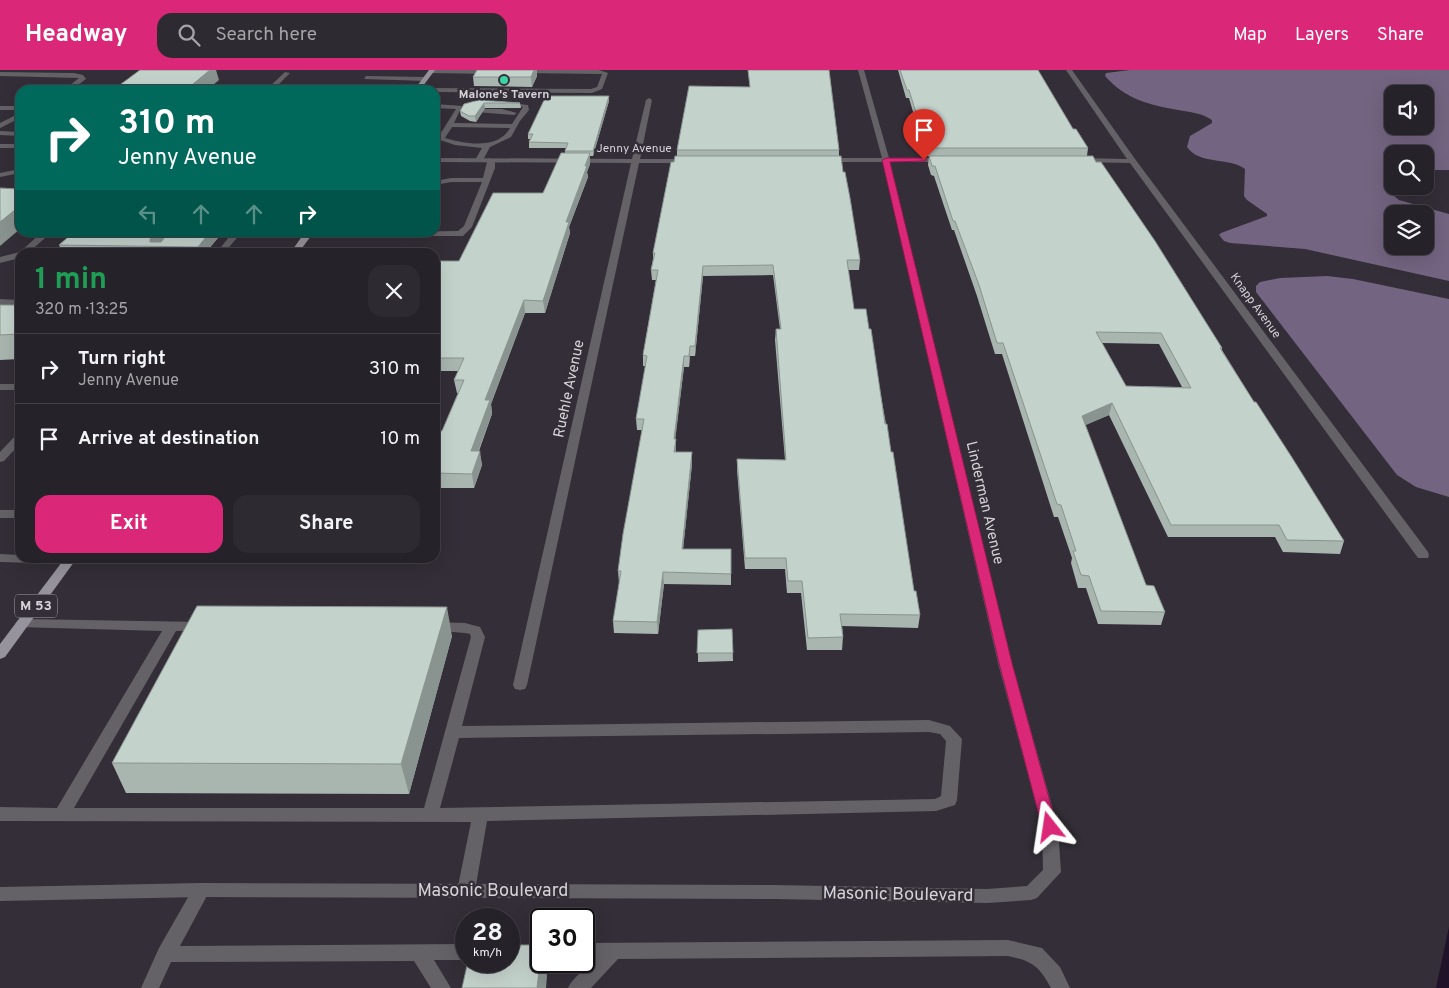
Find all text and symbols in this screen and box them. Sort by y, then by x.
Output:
search box [157,13,507,58]
text: Headway [25,20,127,50]
icon: search [175,21,203,49]
text: Search here [215,23,317,47]
text: Map [1233,24,1267,47]
text: Layers [1295,24,1349,47]
text: Share [1377,24,1424,47]
marker: Malone's Tavern [498,74,510,86]
map controls [1384,85,1434,255]
button: sound [1384,85,1434,135]
place label: Malone's Tavern [459,87,549,103]
text: 310 m [118,102,215,146]
icon: right [35,105,100,170]
pin [903,109,945,160]
icon: arrive [910,116,938,144]
street label: Jenny Avenue [596,141,672,157]
text: Jenny Avenue [118,145,257,172]
button: search [1384,145,1434,195]
icon: left [134,200,162,228]
icon: ahead [187,200,215,228]
icon: ahead [240,200,268,228]
icon: right [293,200,321,228]
button: layers [1384,205,1434,255]
text: 1 min [35,262,107,299]
button: close [368,265,420,317]
street label: Knapp Avenue [1226,270,1284,342]
text: 320 m · 13:25 [35,300,128,320]
street label: Ruehle Avenue [550,338,590,440]
text: Turn right [78,347,166,371]
icon: right [35,355,63,383]
text: 310 m [369,357,420,381]
text: Jenny Avenue [78,371,179,391]
icon: arrive [35,425,63,453]
text: Arrive at destination [78,427,259,451]
text: 10 m [380,427,420,451]
street label: Linderman Avenue [961,440,1007,566]
button: Exit [35,495,223,553]
button: Share [233,495,420,553]
road number: M 53 [15,594,57,618]
position arrow [1023,800,1075,852]
street label: Masonic Boulevard [418,880,568,903]
street label: Masonic Boulevard [822,882,974,908]
speed limit sign: 30 [530,908,595,973]
text: 28 [472,918,503,950]
text: km/h [473,945,502,961]

